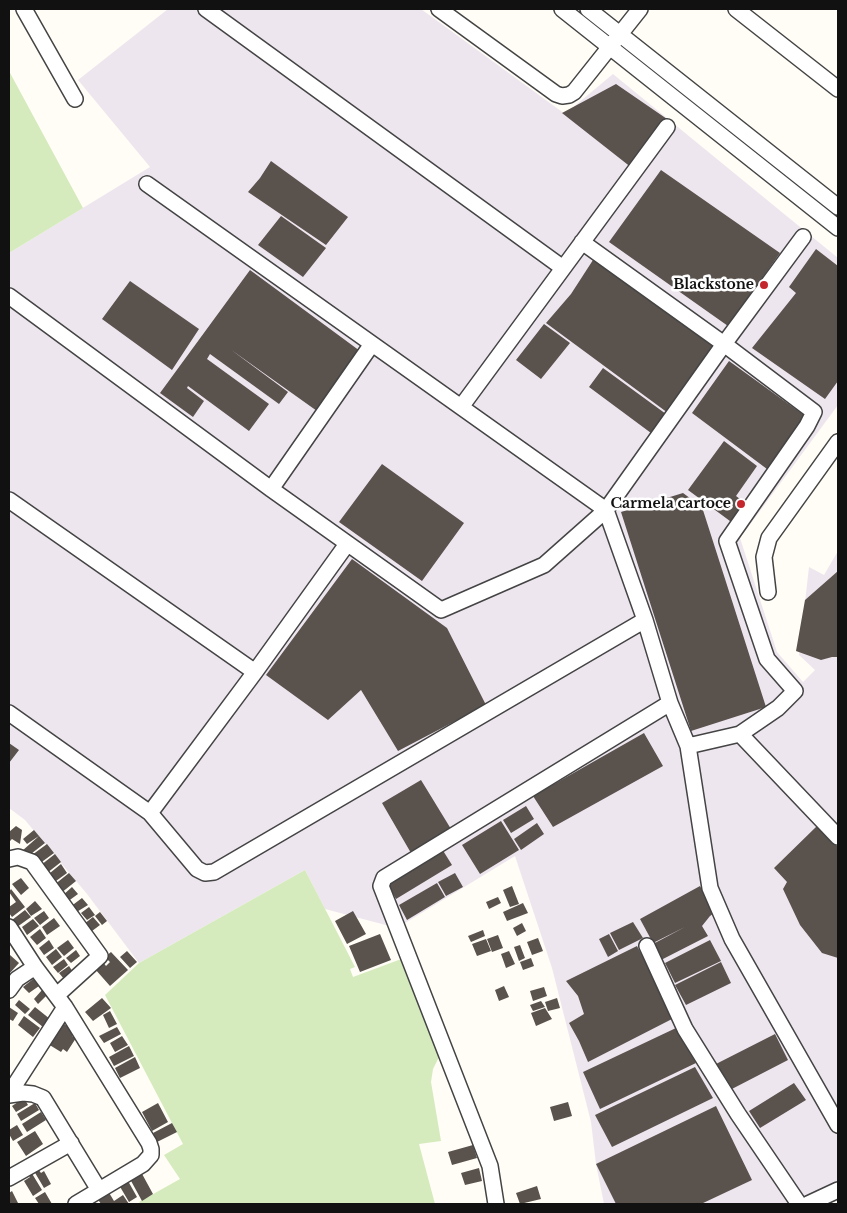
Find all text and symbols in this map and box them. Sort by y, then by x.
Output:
place label: Blackstone [673,277,754,293]
marker: Blackstone [758,279,770,291]
place label: Carmela cartoce [610,496,731,512]
marker: Carmela cartoce [735,498,747,510]

